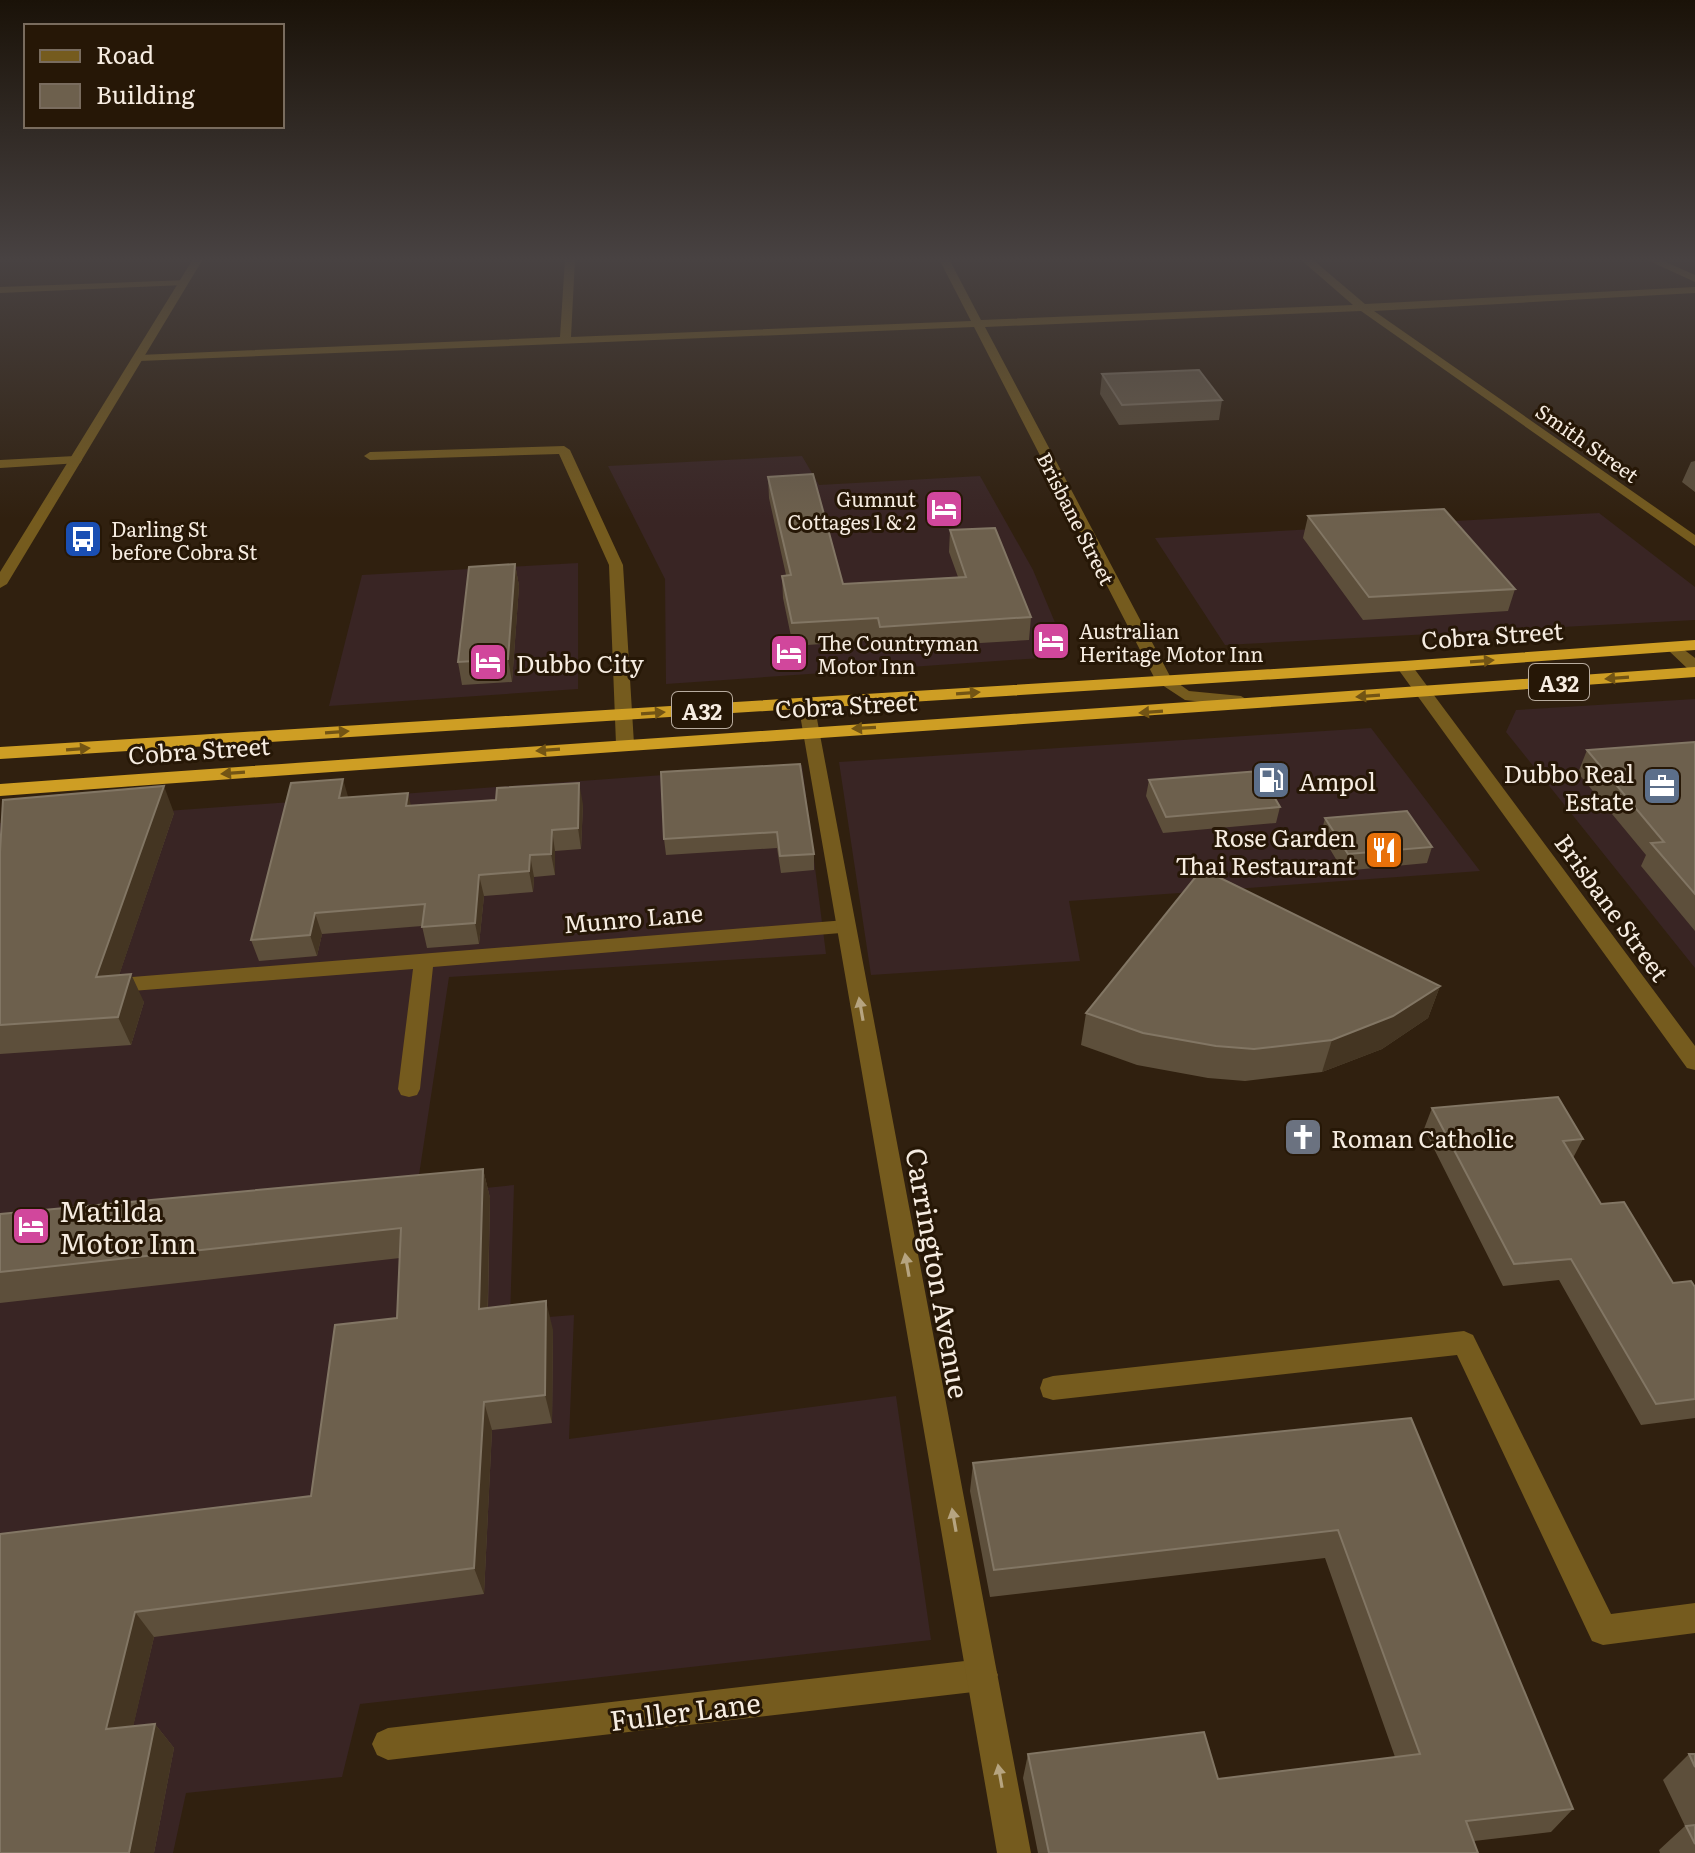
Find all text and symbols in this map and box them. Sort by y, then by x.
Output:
legend [24,24,284,128]
text: Road [96,36,155,71]
text: Building [96,76,195,111]
street label: Smith Street [1530,395,1646,489]
street label: Brisbane Street [1031,446,1123,590]
place label: Gumnut Cottages 1 & 2 [788,483,916,536]
hotel icon: Gumnut Cottages 1 & 2 [923,488,965,530]
place label: Darling St before Cobra St [111,513,257,566]
bus stop icon: Darling St before Cobra St [62,518,104,560]
street label: Cobra Street [1420,612,1564,656]
place label: Australian Heritage Motor Inn [1079,615,1264,668]
hotel icon: Australian Heritage Motor Inn [1030,620,1072,662]
place label: The Countryman Motor Inn [817,627,979,680]
hotel icon: The Countryman Motor Inn [768,632,810,674]
hotel icon: Dubbo City [467,641,509,683]
place label: Dubbo City [516,645,644,680]
one-way arrow [1470,654,1495,667]
road number: A32 [1529,664,1589,700]
one-way arrow [1604,672,1629,685]
street label: Cobra Street [774,683,918,725]
one-way arrow [956,686,981,699]
one-way arrow [1355,690,1380,703]
road number: A32 [672,692,732,728]
one-way arrow [641,706,666,719]
one-way arrow [1138,706,1163,719]
one-way arrow [851,722,876,735]
one-way arrow [325,726,350,739]
street label: Cobra Street [127,727,271,771]
one-way arrow [66,742,91,755]
one-way arrow [535,743,560,756]
place label: Dubbo Real Estate [1504,755,1634,818]
fuel station icon: Ampol [1250,759,1292,801]
place label: Ampol [1299,763,1376,798]
office icon: Dubbo Real Estate [1641,765,1683,807]
one-way arrow [220,767,245,780]
place label: Rose Garden Thai Restaurant [1175,819,1356,882]
street label: Brisbane Street [1548,826,1679,988]
restaurant icon: Rose Garden Thai Restaurant [1363,829,1405,871]
street label: Munro Lane [562,893,704,941]
one-way arrow [854,996,866,1021]
church icon: Roman Catholic [1282,1116,1324,1158]
place label: Roman Catholic [1331,1120,1514,1155]
street label: Carrington Avenue [896,1144,982,1402]
place label: Matilda Motor Inn [59,1189,197,1263]
hotel icon: Matilda Motor Inn [10,1205,52,1247]
one-way arrow [901,1252,913,1277]
one-way arrow [947,1508,959,1533]
street label: Fuller Lane [607,1680,763,1740]
one-way arrow [994,1763,1006,1788]

